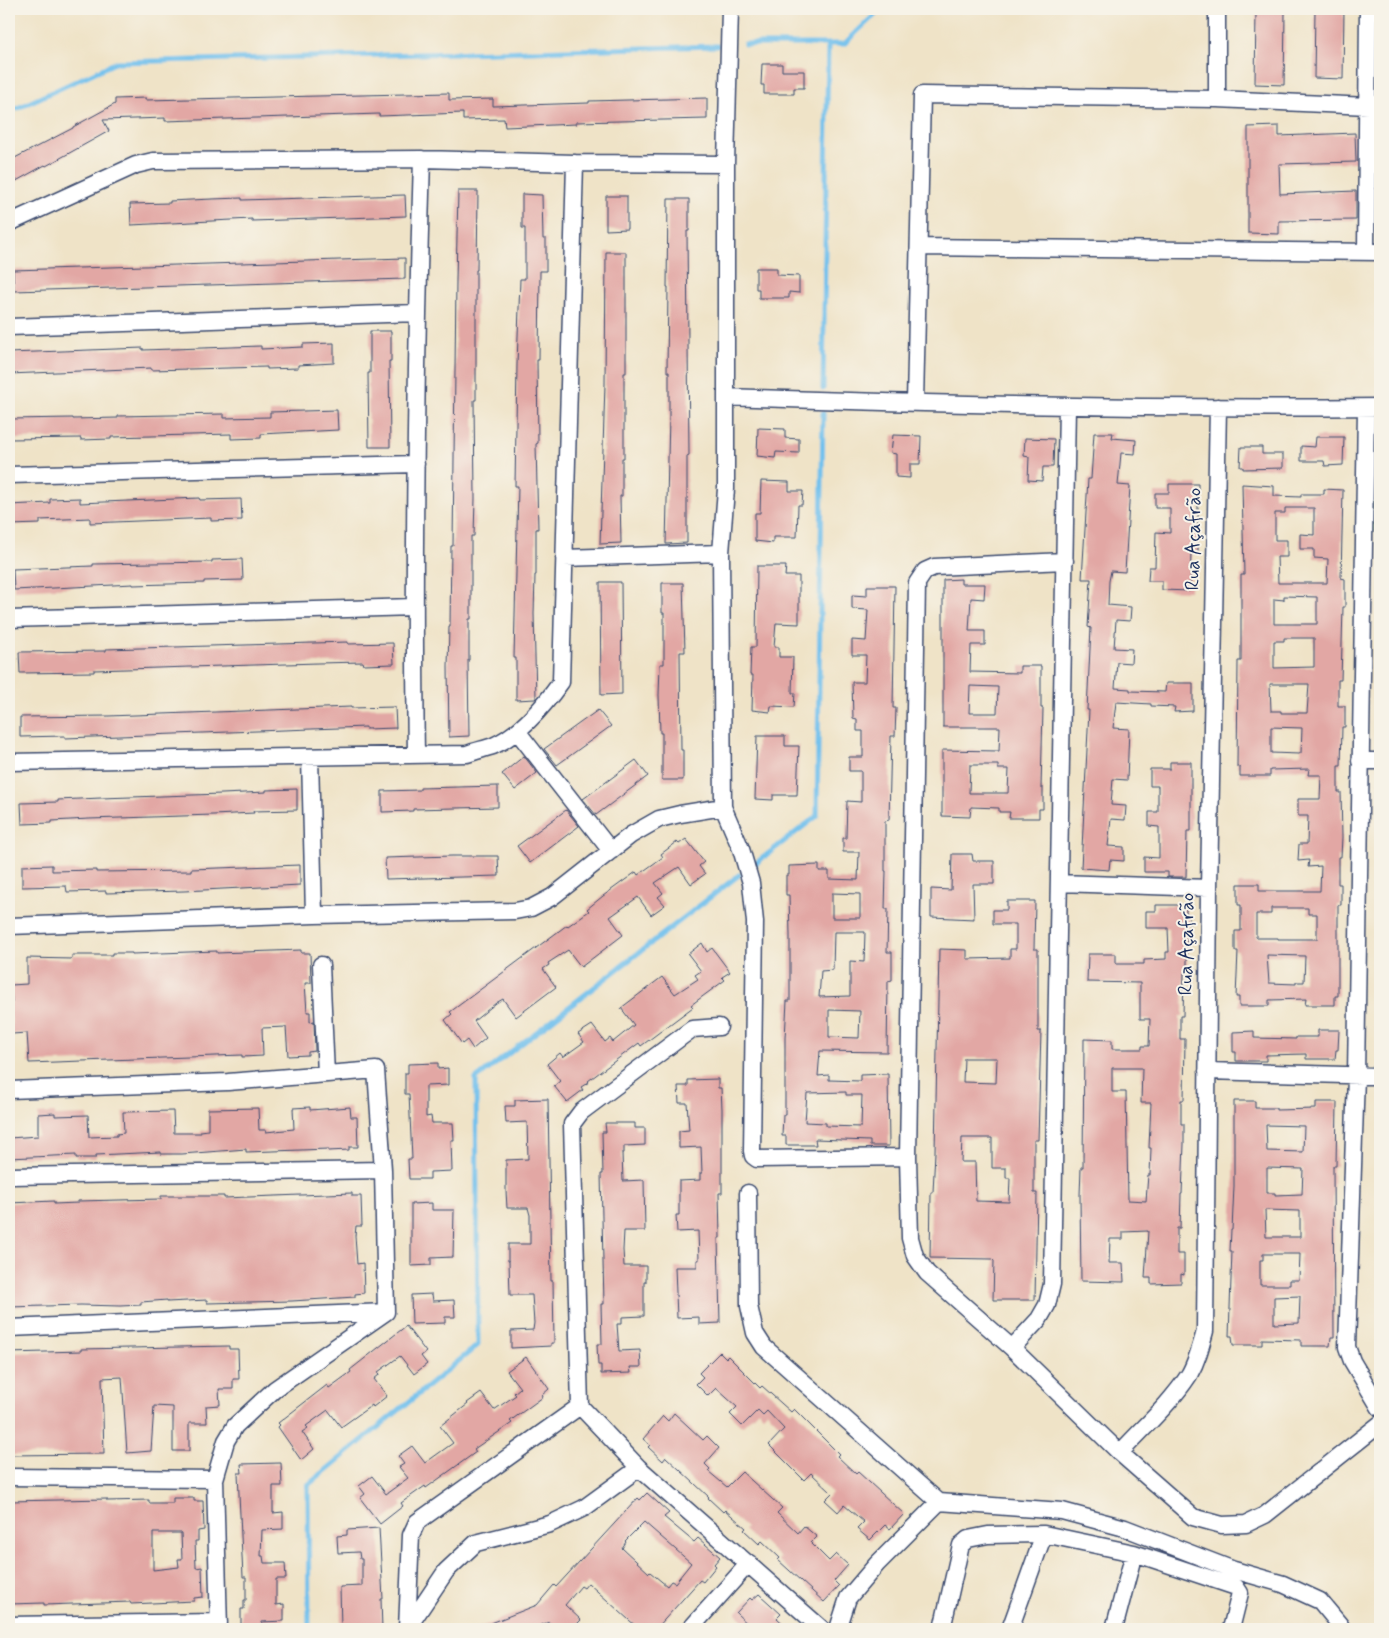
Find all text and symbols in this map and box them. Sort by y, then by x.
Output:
street label: Rua Açafrão [1180,487,1208,591]
street label: Rua Açafrão [1173,892,1201,996]

